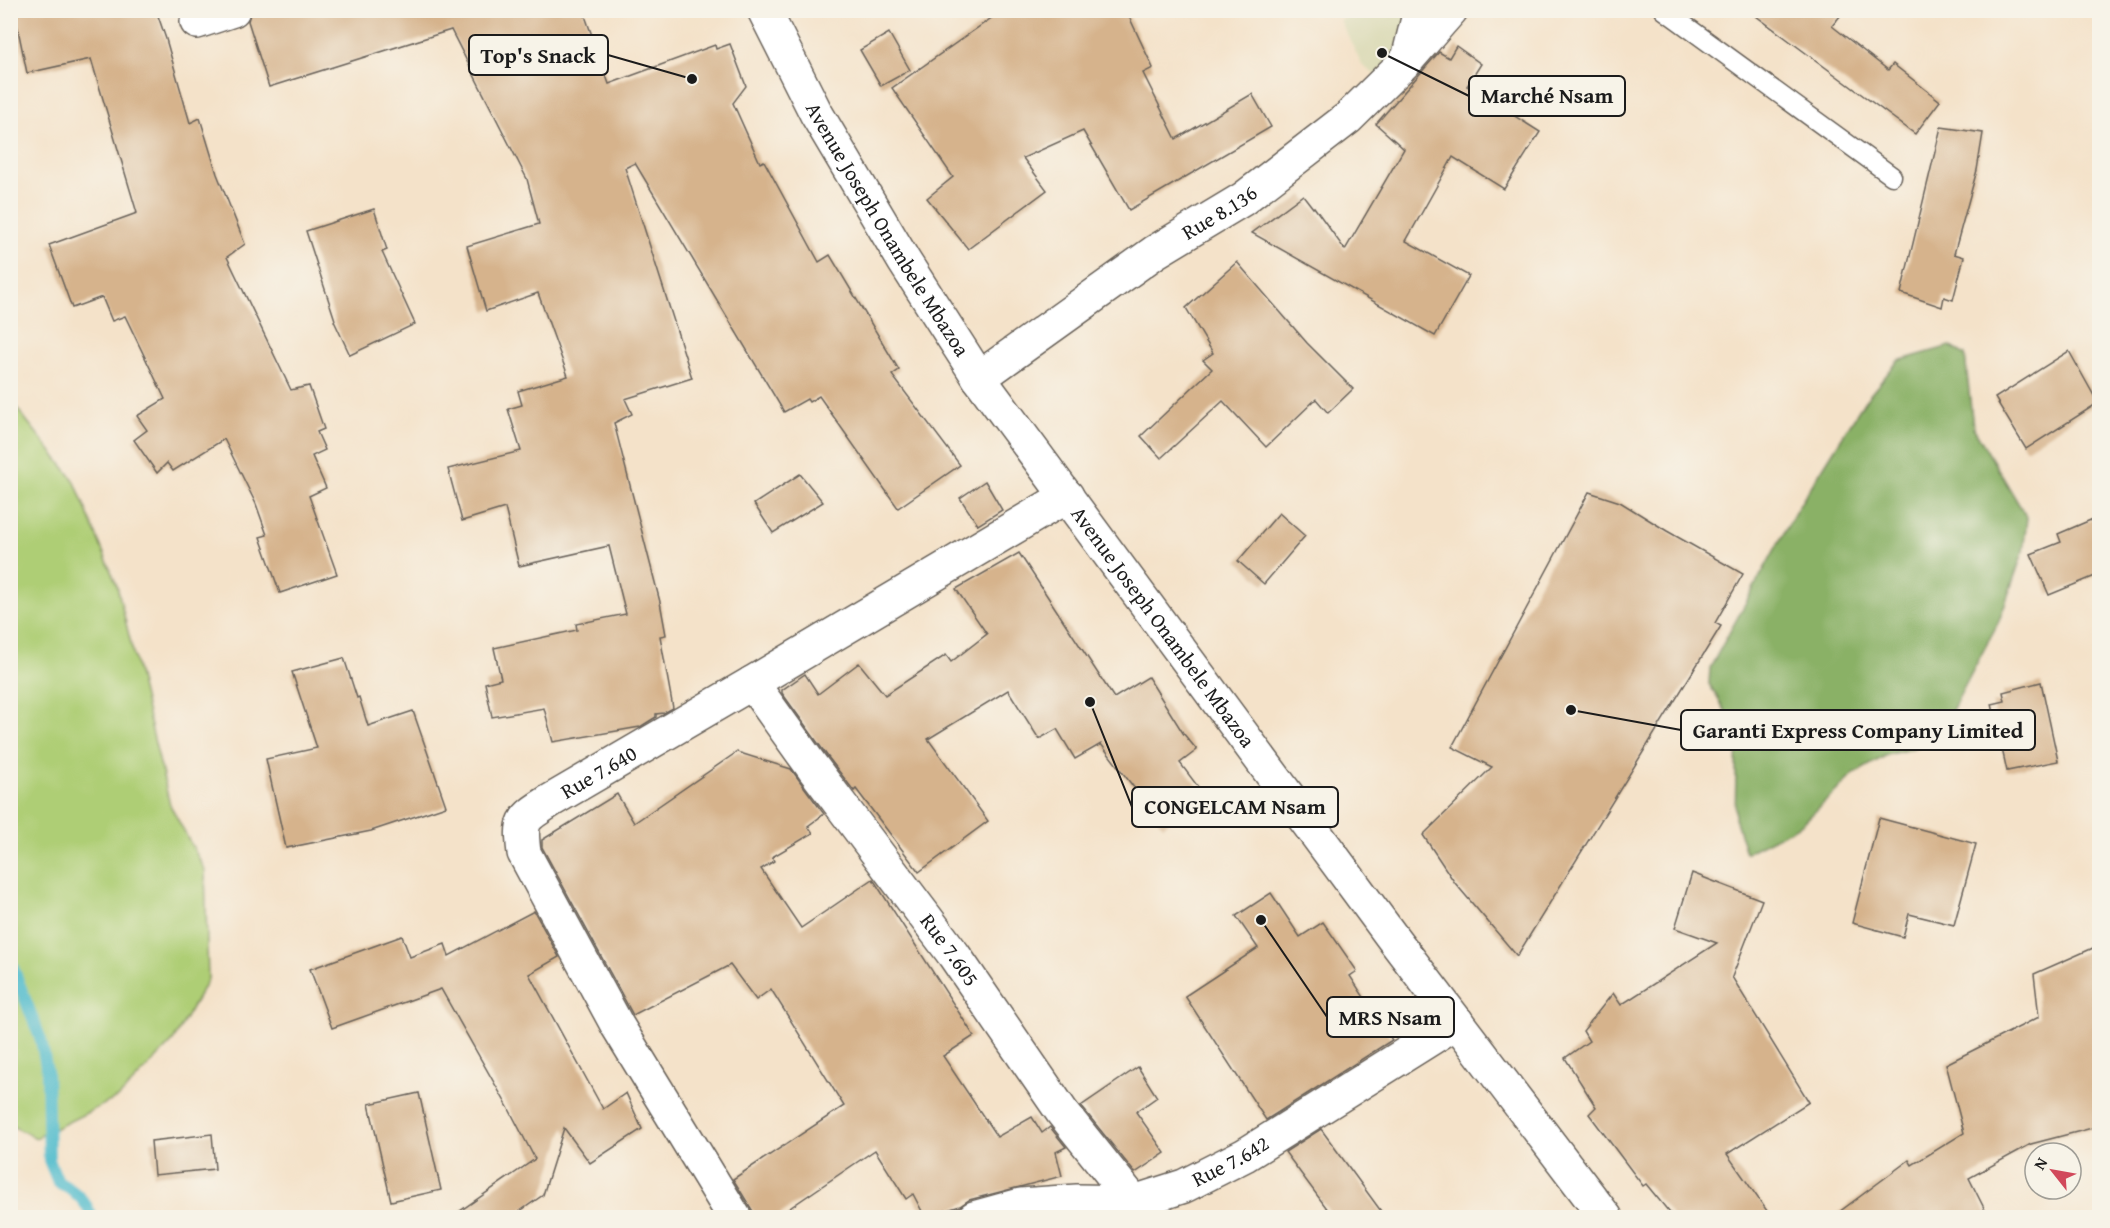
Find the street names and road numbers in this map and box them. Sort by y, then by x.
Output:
street label: Avenue Joseph Onambele Mbazoa [798,97,977,363]
street label: Rue 8.136 [1176,177,1264,247]
street label: Avenue Joseph Onambele Mbazoa [1064,499,1263,754]
street label: Rue 7.640 [555,738,642,807]
street label: Rue 7.605 [913,907,987,992]
street label: Rue 7.642 [1186,1128,1275,1194]

